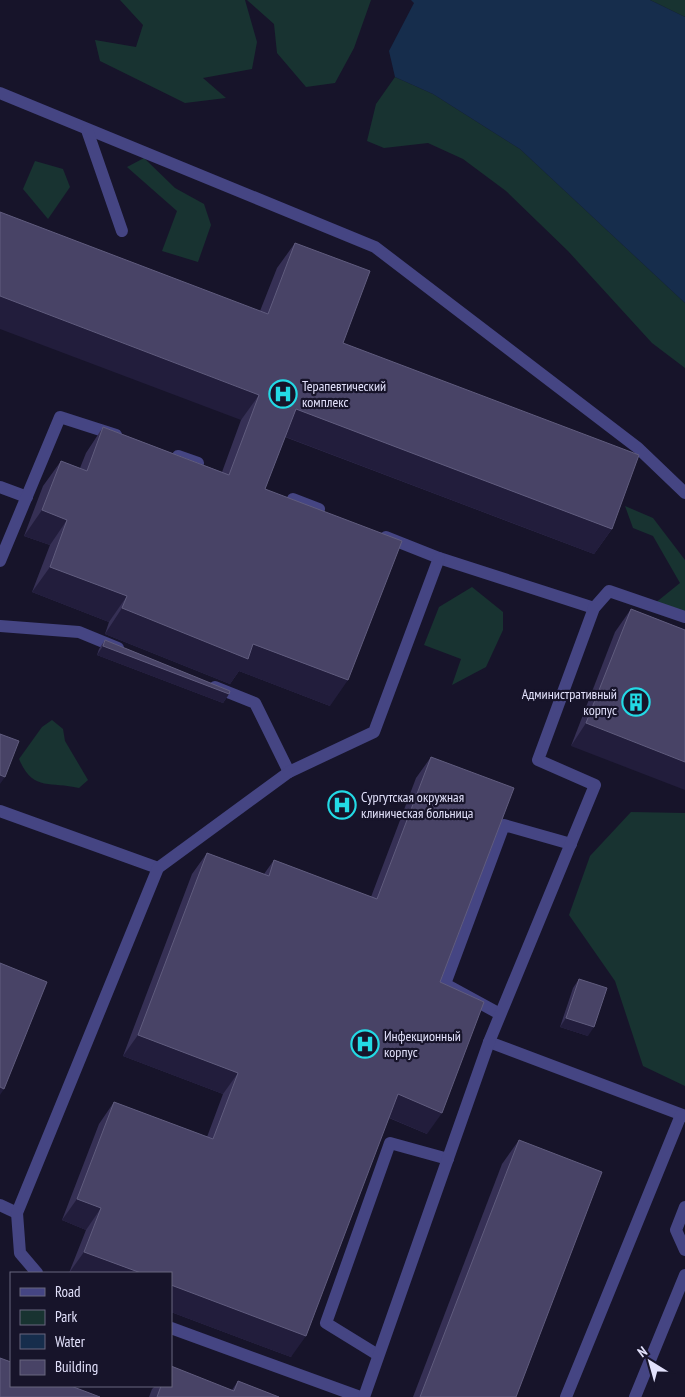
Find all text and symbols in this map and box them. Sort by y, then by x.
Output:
place label: Терапевтический комплекс [302,377,386,411]
hospital icon: Терапевтический комплекс [268,379,298,409]
place label: Административный корпус [522,685,617,719]
building icon: Административный корпус [621,687,651,717]
place label: Сургутская окружная клиническая больница [361,788,473,822]
hospital icon: Сургутская окружная клиническая больница [327,790,357,820]
place label: Инфекционный корпус [384,1027,461,1061]
hospital icon: Инфекционный корпус [350,1029,380,1059]
legend [10,1272,172,1387]
text: Road [55,1282,81,1301]
text: Park [55,1307,77,1326]
text: Water [55,1332,86,1351]
north arrow [625,1337,675,1387]
text: N [634,1342,651,1361]
text: Building [55,1357,98,1376]

